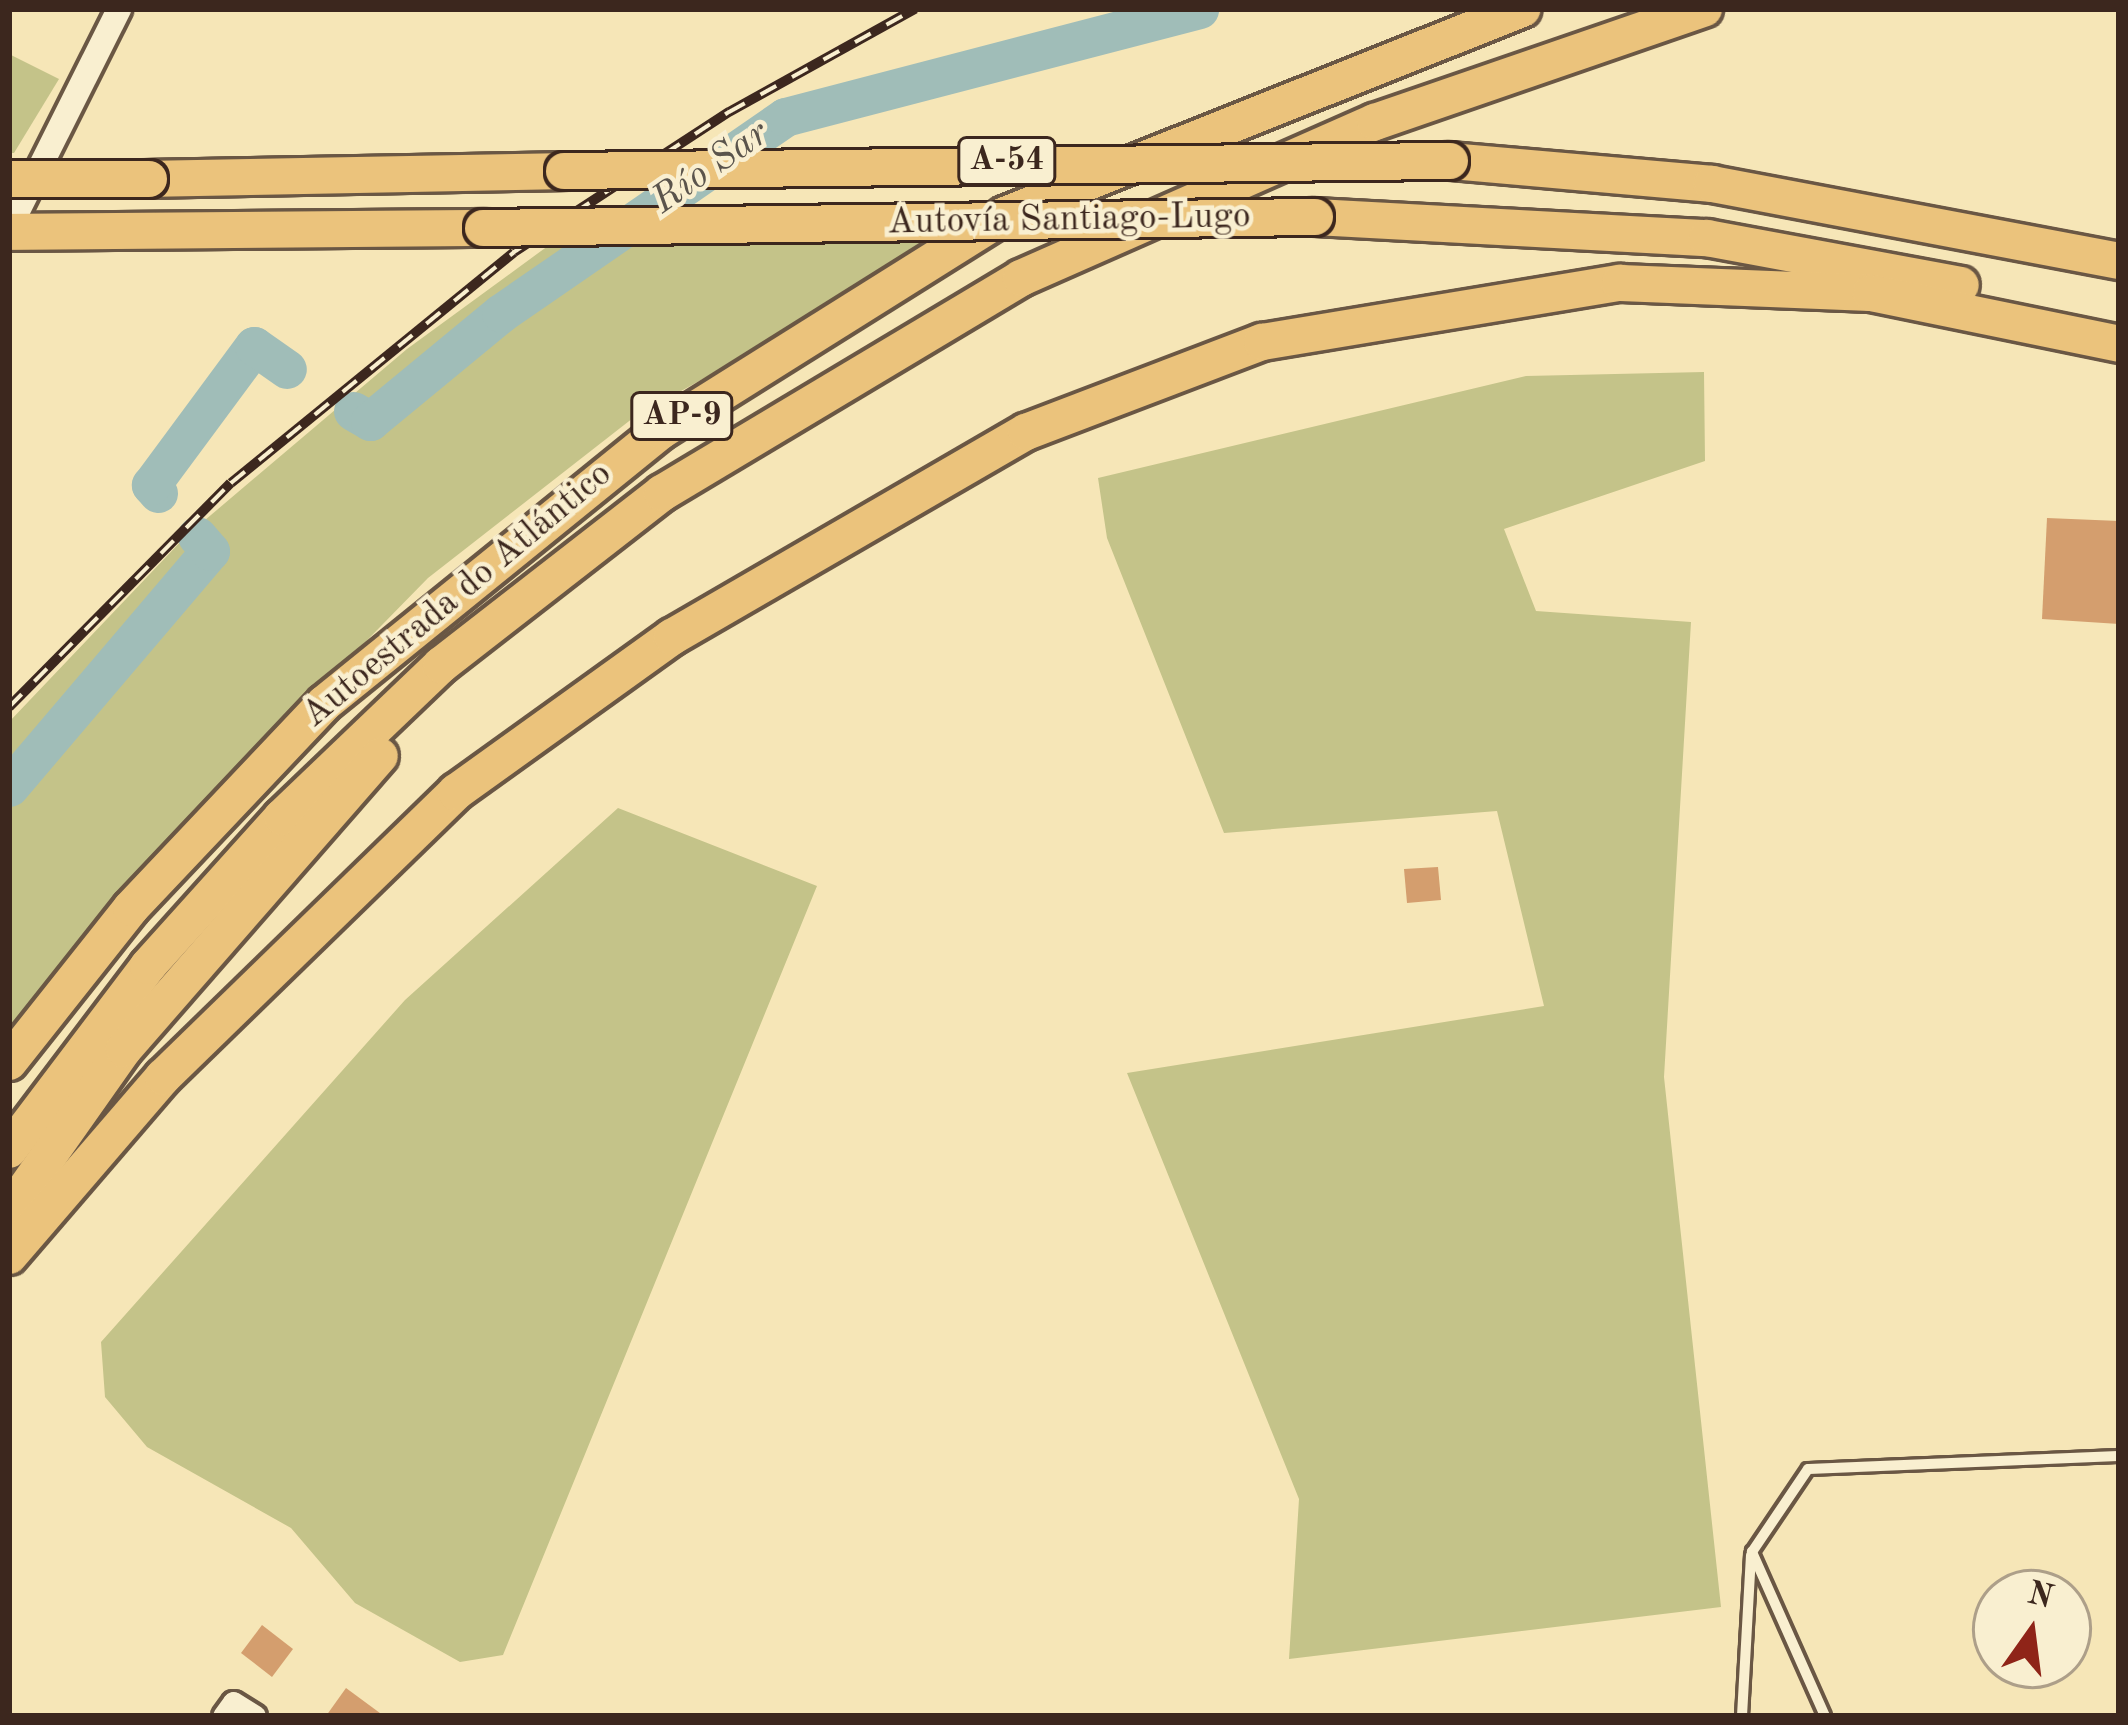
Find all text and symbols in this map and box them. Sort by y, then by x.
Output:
water label: Río Sar [644,111,778,225]
road number: A-54 [956,134,1058,188]
street label: Autovía Santiago-Lugo [887,196,1251,246]
road number: AP-9 [628,389,736,443]
street label: Autoestrada do Atlántico [294,454,622,738]
north arrow [1972,1569,2092,1689]
text: N [2024,1577,2056,1616]

